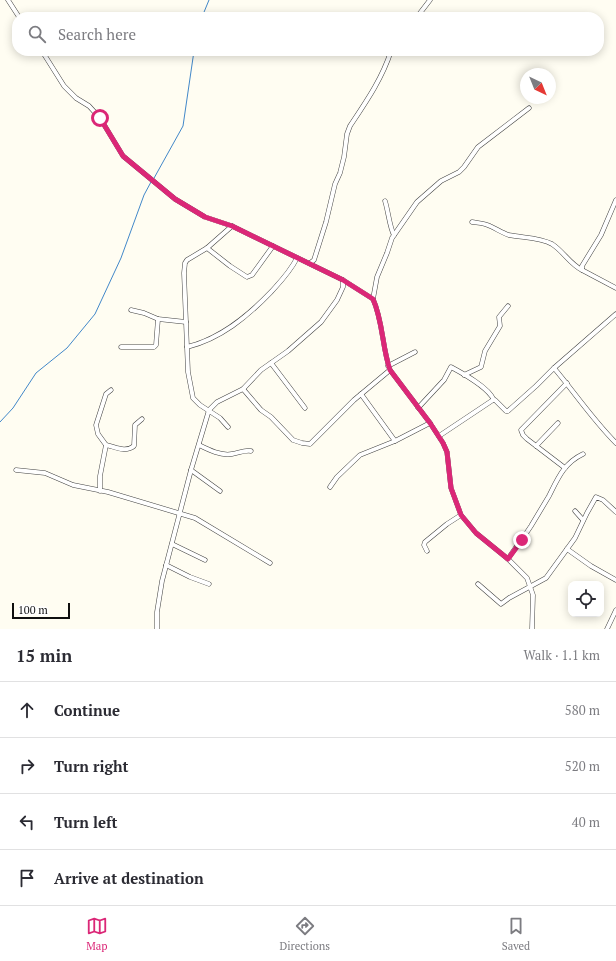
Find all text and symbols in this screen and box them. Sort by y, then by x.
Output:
search box [12,12,604,56]
icon: search [26,23,48,45]
text: Search here [58,24,136,44]
north arrow [520,68,556,104]
route start [91,109,109,127]
route end [513,531,531,549]
map controls [568,581,604,617]
button: locate [568,581,604,617]
scale bar [12,601,70,620]
text: 100 m [18,603,48,617]
text: 15 min [16,644,72,667]
text: Walk · 1.1 km [524,646,600,664]
icon: ahead [16,699,38,721]
text: Continue [54,700,120,720]
text: 580 m [565,701,600,719]
icon: right [16,755,38,777]
text: Turn right [54,756,129,776]
text: 520 m [565,757,600,775]
icon: left [16,811,38,833]
text: Turn left [54,812,118,832]
text: 40 m [572,813,600,831]
icon: arrive [16,867,38,889]
text: Arrive at destination [54,868,204,888]
tab: Map [86,915,108,953]
tab: Directions [279,915,330,953]
tab: Saved [502,915,530,953]

